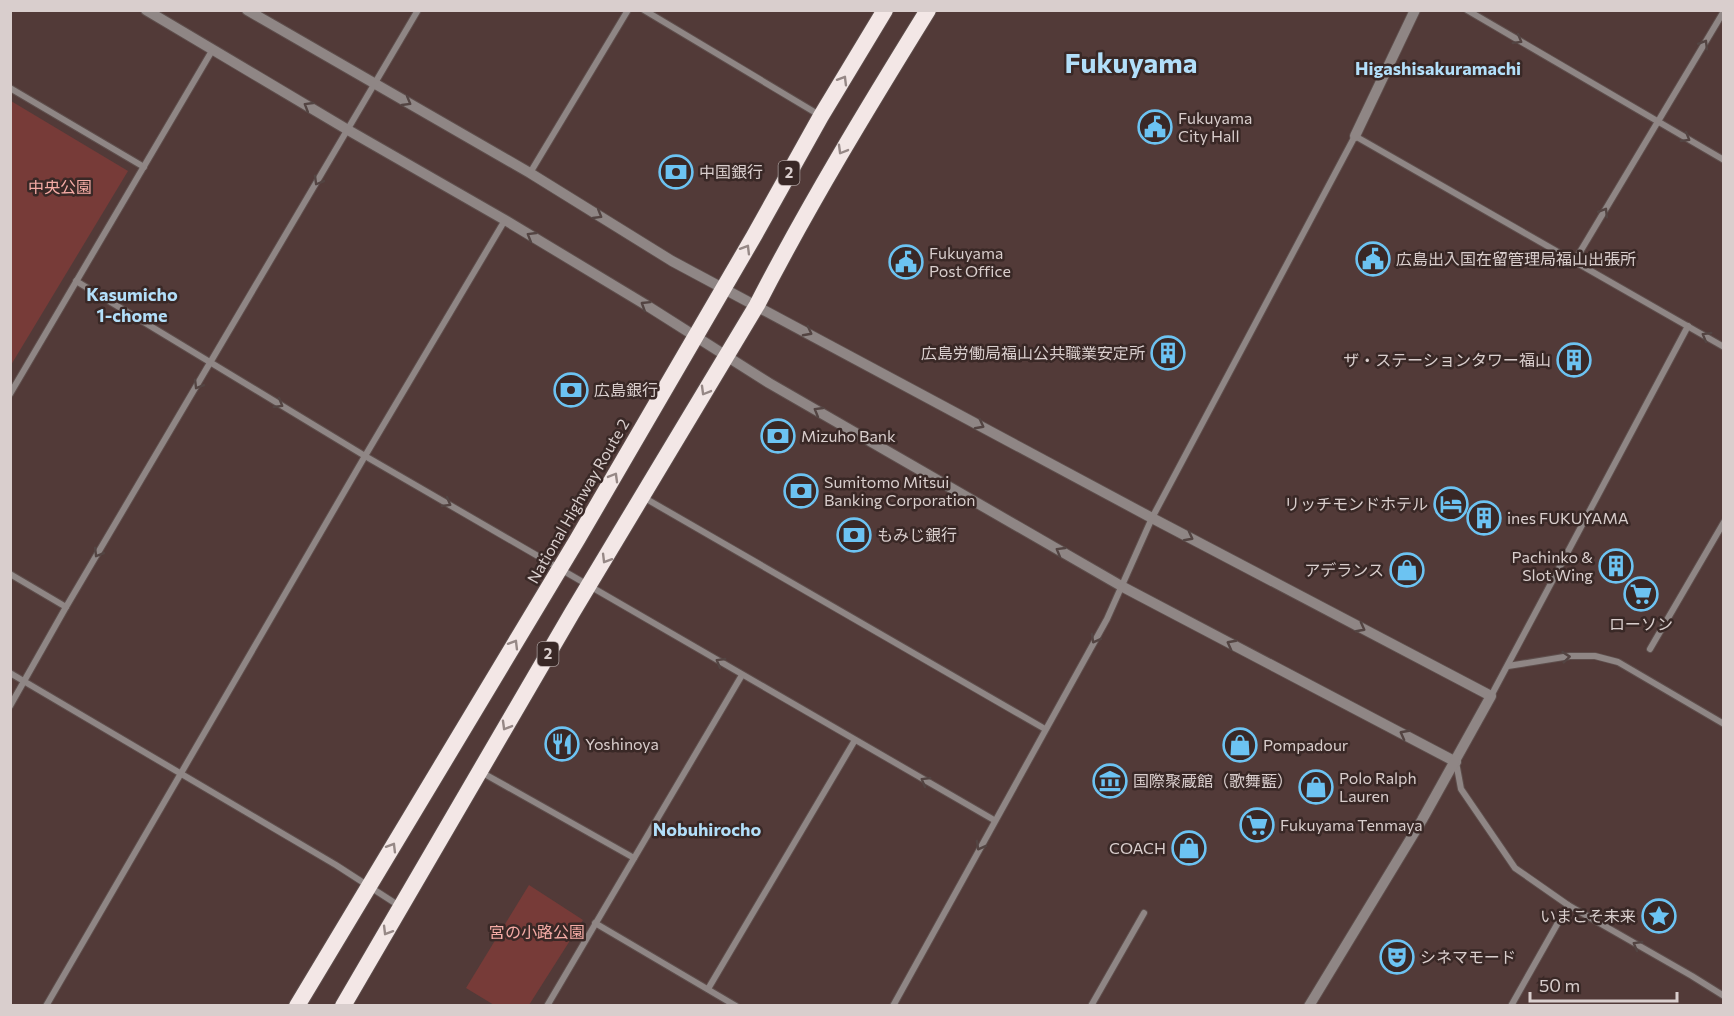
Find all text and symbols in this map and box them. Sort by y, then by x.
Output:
one-way arrow [1512,33,1522,44]
one-way arrow [1696,40,1708,50]
district label: Fukuyama [1065,45,1198,79]
district label: Higashisakuramachi [1355,57,1521,79]
one-way arrow [835,76,847,86]
one-way arrow [401,94,412,106]
one-way arrow [304,102,314,113]
place label: Fukuyama City Hall [1178,108,1252,145]
public building icon: Fukuyama City Hall [1137,109,1173,145]
one-way arrow [1680,131,1690,142]
one-way arrow [838,144,850,154]
bank icon: 中国銀行 [658,154,694,190]
road number: 2 [778,161,800,185]
place label: 中国銀行 [699,162,763,181]
one-way arrow [314,175,325,185]
park label: 中央公園 [28,177,92,196]
one-way arrow [592,208,602,219]
one-way arrow [1597,208,1609,218]
one-way arrow [527,231,537,243]
public building icon: 広島出入国在留管理局福山出張所 [1355,241,1391,277]
place label: Fukuyama Post Office [929,243,1011,280]
public building icon: Fukuyama Post Office [888,244,924,280]
one-way arrow [738,245,750,255]
place label: 広島出入国在留管理局福山出張所 [1396,249,1636,268]
district label: Kasumicho 1-chome [86,283,178,326]
one-way arrow [641,300,651,312]
one-way arrow [802,325,812,336]
one-way arrow [1702,332,1712,344]
building icon: 広島労働局福山公共職業安定所 [1150,335,1186,371]
building icon: ザ・ステーションタワー福山 [1556,342,1592,378]
place label: 広島労働局福山公共職業安定所 [921,343,1145,362]
place label: ザ・ステーションタワー福山 [1343,350,1551,369]
bank icon: 広島銀行 [553,372,589,408]
one-way arrow [193,379,205,389]
place label: 広島銀行 [594,380,658,399]
one-way arrow [701,385,712,395]
one-way arrow [273,396,283,408]
one-way arrow [814,407,825,418]
street label: National Highway Route 2 [523,415,633,586]
bank icon: Mizuho Bank [760,418,796,454]
one-way arrow [973,418,984,429]
place label: Mizuho Bank [801,426,896,445]
place label: Sumitomo Mitsui Banking Corporation [824,472,976,509]
one-way arrow [606,473,618,483]
bank icon: Sumitomo Mitsui Banking Corporation [783,473,819,509]
hotel icon: リッチモンドホテル [1433,486,1469,522]
place label: リッチモンドホテル [1284,494,1428,513]
one-way arrow [441,496,451,508]
building icon: ines FUKUYAMA [1466,500,1502,536]
place label: ines FUKUYAMA [1507,508,1629,527]
bank icon: もみじ銀行 [836,517,872,553]
place label: もみじ銀行 [877,525,957,544]
one-way arrow [1182,530,1193,541]
one-way arrow [94,547,105,557]
one-way arrow [1056,547,1066,558]
place label: Pachinko & Slot Wing [1512,547,1593,584]
building icon: Pachinko & Slot Wing [1598,548,1634,584]
shop icon: アデランス [1389,552,1425,588]
one-way arrow [602,553,613,563]
place label: アデランス [1304,560,1384,579]
supermarket icon: ローソン [1623,576,1659,612]
place label: ローソン [1609,614,1673,633]
one-way arrow [1355,620,1366,632]
one-way arrow [1091,633,1103,643]
one-way arrow [507,640,519,650]
one-way arrow [1227,640,1238,651]
road number: 2 [538,642,558,666]
one-way arrow [1561,651,1570,664]
one-way arrow [716,658,726,669]
one-way arrow [502,720,513,730]
restaurant icon: Yoshinoya [544,726,580,762]
shop icon: Pompadour [1222,727,1258,763]
one-way arrow [1399,730,1410,742]
place label: Yoshinoya [585,734,659,753]
place label: Pompadour [1263,735,1349,754]
museum icon: 国際聚蔵館（歌舞藍） [1092,763,1128,799]
place label: Polo Ralph Lauren [1339,768,1417,805]
shop icon: Polo Ralph Lauren [1298,769,1334,805]
place label: 国際聚蔵館（歌舞藍） [1133,771,1293,790]
one-way arrow [921,776,931,788]
supermarket icon: Fukuyama Tenmaya [1239,807,1275,843]
place label: Fukuyama Tenmaya [1280,815,1423,834]
district label: Nobuhirocho [653,818,761,840]
shop icon: COACH [1171,830,1207,866]
place label: COACH [1109,838,1166,857]
one-way arrow [976,840,987,850]
one-way arrow [384,843,396,853]
place icon: いまこそ未来 [1641,898,1677,934]
place label: いまこそ未来 [1540,906,1636,925]
park label: 宮の小路公園 [489,922,585,941]
one-way arrow [382,925,394,935]
theatre icon: シネマモード [1379,939,1415,975]
one-way arrow [1633,940,1643,952]
place label: シネマモード [1420,947,1516,966]
scale bar [1530,965,1677,1003]
text: 50 m [1539,974,1580,996]

